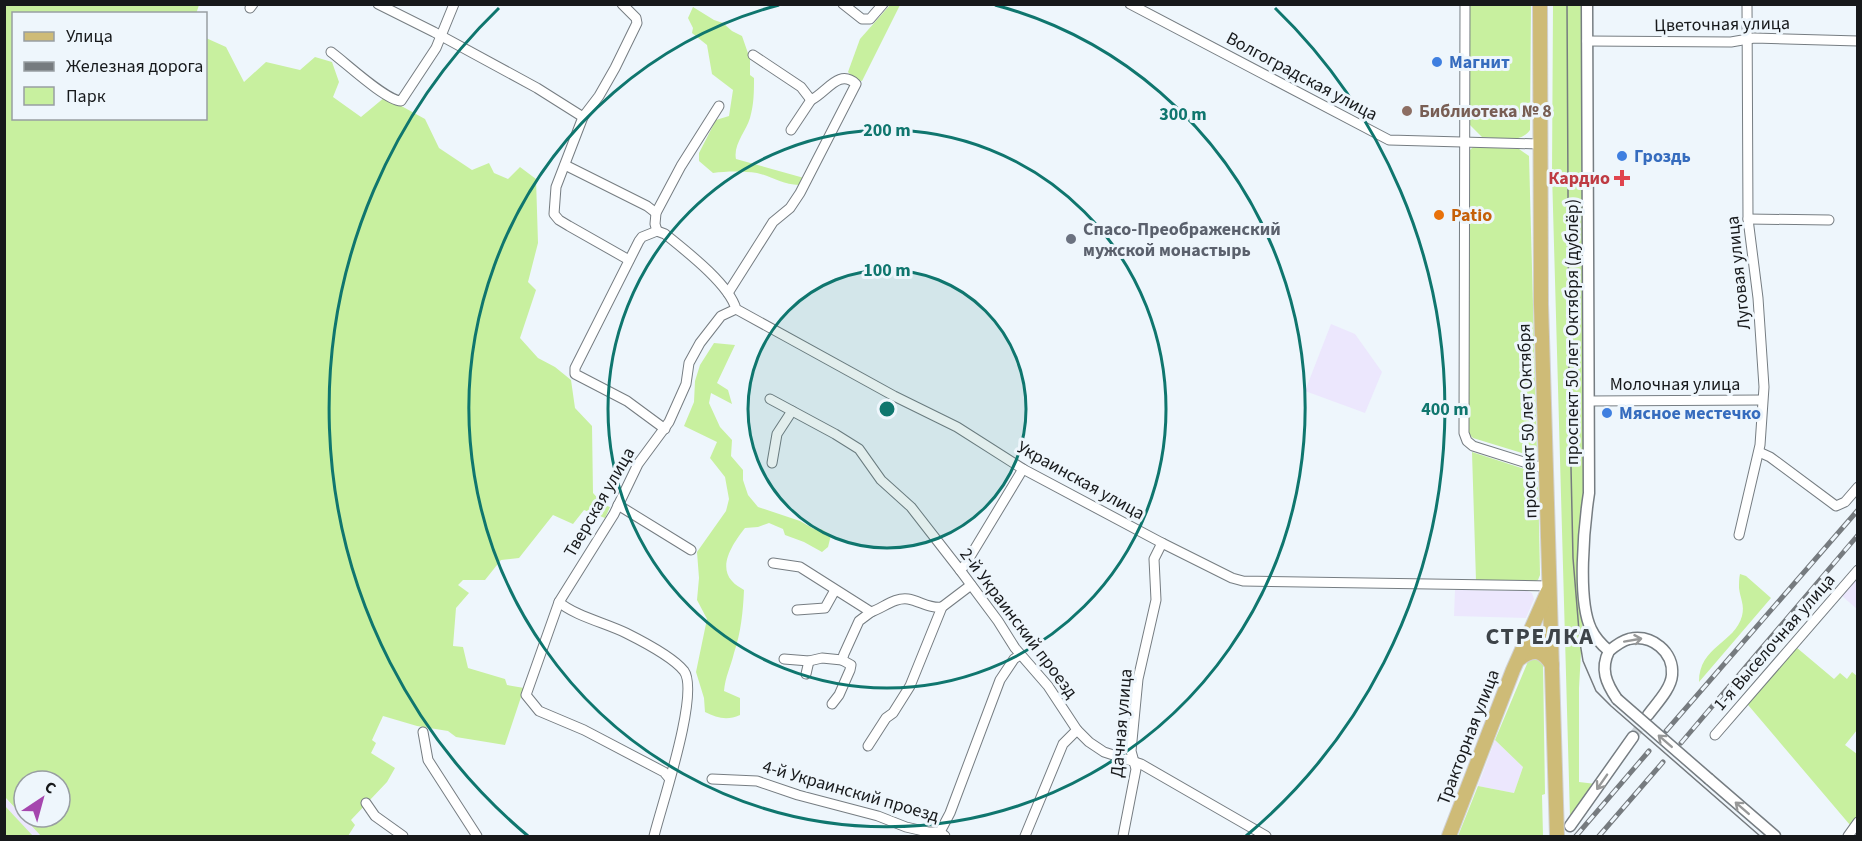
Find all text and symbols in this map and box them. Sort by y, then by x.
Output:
street label: Цветочная улица [1654,11,1790,38]
legend [12,12,207,120]
text: Улица [66,24,113,49]
street label: Волгоградская улица [1222,26,1382,127]
place label: Магнит [1449,50,1510,75]
text: Железная дорога [66,54,203,79]
marker: Магнит [1430,55,1444,69]
text: Парк [66,84,106,109]
place label: Библиотека № 8 [1419,99,1552,124]
text: 300 m [1159,102,1207,127]
marker: Библиотека № 8 [1400,104,1414,118]
text: 200 m [863,118,911,143]
place label: Гроздь [1634,144,1691,169]
marker: Гроздь [1615,149,1629,163]
place label: Кардио [1548,166,1610,191]
marker: Кардио [1615,171,1629,185]
street label: проспект 50 лет Октября (дублёр) [1560,199,1585,465]
place label: Patio [1451,203,1492,228]
marker: Patio [1432,208,1446,222]
street label: Луговая улица [1720,215,1757,331]
place label: Спасо-Преображенский мужской монастырь [1083,217,1281,263]
marker: Спасо-Преображенский мужской монастырь [1064,232,1078,246]
text: 100 m [863,258,911,283]
street label: проспект 50 лет Октября [1512,323,1543,519]
street label: Молочная улица [1610,372,1740,397]
text: 400 m [1421,397,1469,422]
centre of rings [877,399,897,419]
place label: Мясное местечко [1619,401,1761,426]
marker: Мясное местечко [1600,406,1614,420]
street label: Украинская улица [1012,435,1149,526]
street label: Тверская улица [558,443,641,562]
street label: 2-й Украинский проезд [954,543,1084,704]
street label: 1-я Выселочная улица [1708,568,1841,716]
district label: СТРЕЛКА [1485,619,1595,654]
one-way arrow [1623,634,1642,645]
street label: Тракторная улица [1431,666,1506,809]
street label: Дачная улица [1104,668,1139,779]
one-way arrow [1658,734,1673,748]
street label: 4-й Украинский проезд [760,754,942,829]
north arrow [12,769,72,829]
one-way arrow [1596,773,1608,790]
text: С [40,776,60,799]
one-way arrow [1735,801,1750,815]

